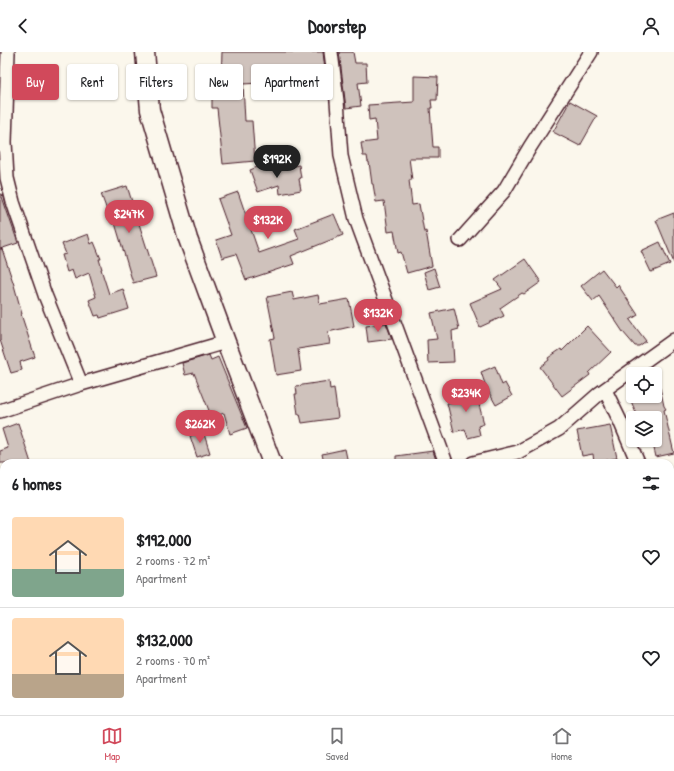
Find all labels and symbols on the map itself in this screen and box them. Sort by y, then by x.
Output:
pin: $192K [249,145,305,179]
pin: $247K [101,200,157,234]
pin: $132K [240,206,296,240]
pin: $132K [350,299,406,333]
pin: $234K [438,379,494,413]
pin: $262K [172,410,228,444]

